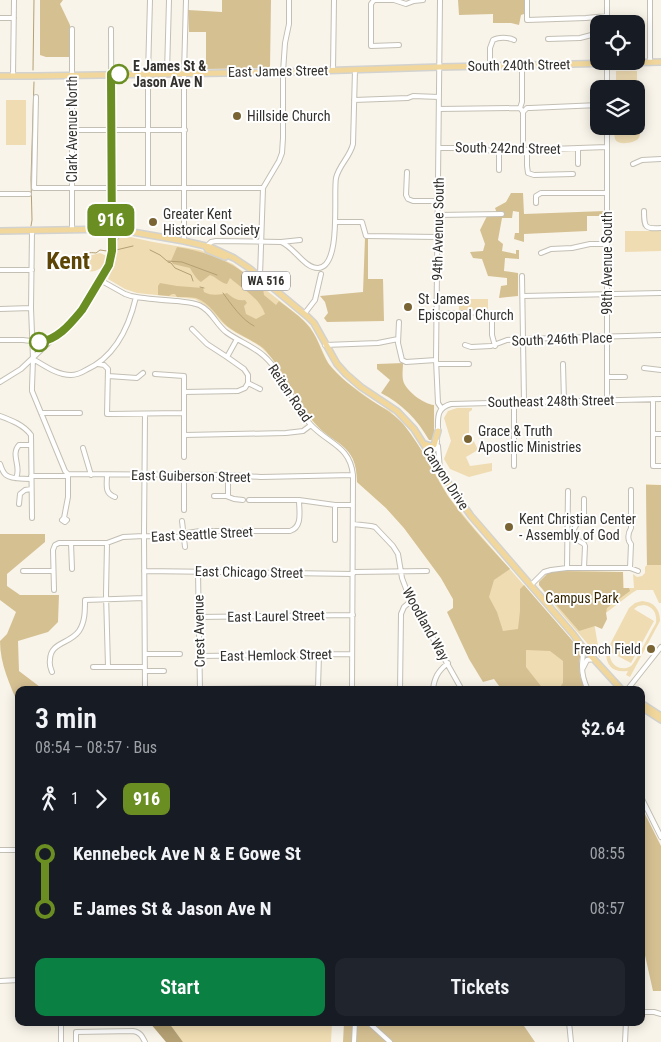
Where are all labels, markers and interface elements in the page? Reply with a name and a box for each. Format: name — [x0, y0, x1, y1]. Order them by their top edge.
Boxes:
map controls — [590, 15, 645, 135]
button: locate — [590, 15, 645, 70]
street label: South 240th Street — [467, 56, 571, 74]
place label: E James St & Jason Ave N — [133, 58, 206, 90]
street label: East James Street — [228, 62, 328, 80]
marker: E James St & Jason Ave N — [109, 64, 129, 84]
street label: Clark Avenue North — [64, 76, 80, 182]
button: layers — [590, 80, 645, 135]
place label: Hillside Church — [247, 108, 330, 124]
marker: Hillside Church — [231, 110, 243, 122]
street label: South 242nd Street — [455, 139, 561, 157]
street label: 94th Avenue South — [429, 177, 447, 281]
line badge: 916 — [82, 204, 140, 236]
place label: Greater Kent Historical Society — [163, 206, 260, 238]
text: 916 — [97, 209, 125, 230]
street label: 98th Avenue South — [599, 211, 615, 315]
marker: Greater Kent Historical Society — [147, 216, 159, 228]
district label: Kent — [46, 247, 90, 275]
road number: WA 516 — [242, 272, 290, 290]
place label: St James Episcopal Church — [418, 291, 514, 323]
marker: St James Episcopal Church — [402, 301, 414, 313]
street label: South 246th Place — [511, 329, 613, 349]
unlabelled marker — [29, 332, 49, 352]
street label: Reiten Road — [265, 361, 315, 425]
street label: Southeast 248th Street — [488, 392, 614, 410]
place label: Grace & Truth Apostlic Ministries — [478, 423, 581, 455]
marker: Grace & Truth Apostlic Ministries — [462, 433, 474, 445]
street label: Canyon Drive — [420, 443, 473, 513]
street label: East Guiberson Street — [131, 467, 251, 485]
place label: Kent Christian Center - Assembly of God — [519, 511, 636, 543]
marker: Kent Christian Center - Assembly of God — [503, 521, 515, 533]
street label: East Seattle Street — [151, 523, 253, 545]
street label: East Chicago Street — [195, 563, 303, 581]
street label: Woodland Way — [399, 585, 453, 664]
park label: Campus Park — [545, 590, 619, 606]
street label: Crest Avenue — [190, 594, 208, 667]
street label: East Laurel Street — [227, 607, 325, 625]
place label: French Field — [574, 641, 641, 657]
marker: French Field — [645, 643, 657, 655]
street label: East Hemlock Street — [220, 646, 332, 664]
text: 3 min — [35, 702, 97, 735]
text: $2.64 — [581, 717, 625, 740]
text: 08:54 – 08:57 · Bus — [35, 738, 157, 757]
icon: walk — [35, 785, 63, 813]
icon: forward — [87, 785, 115, 813]
text: 916 — [133, 788, 160, 809]
text: 1 — [71, 789, 79, 808]
text: Kennebeck Ave N & E Gowe St — [73, 842, 301, 865]
text: 08:55 — [590, 844, 625, 863]
text: E James St & Jason Ave N — [73, 897, 271, 920]
text: 08:57 — [590, 899, 625, 918]
button: Start — [35, 958, 325, 1016]
button: Tickets — [335, 958, 625, 1016]

